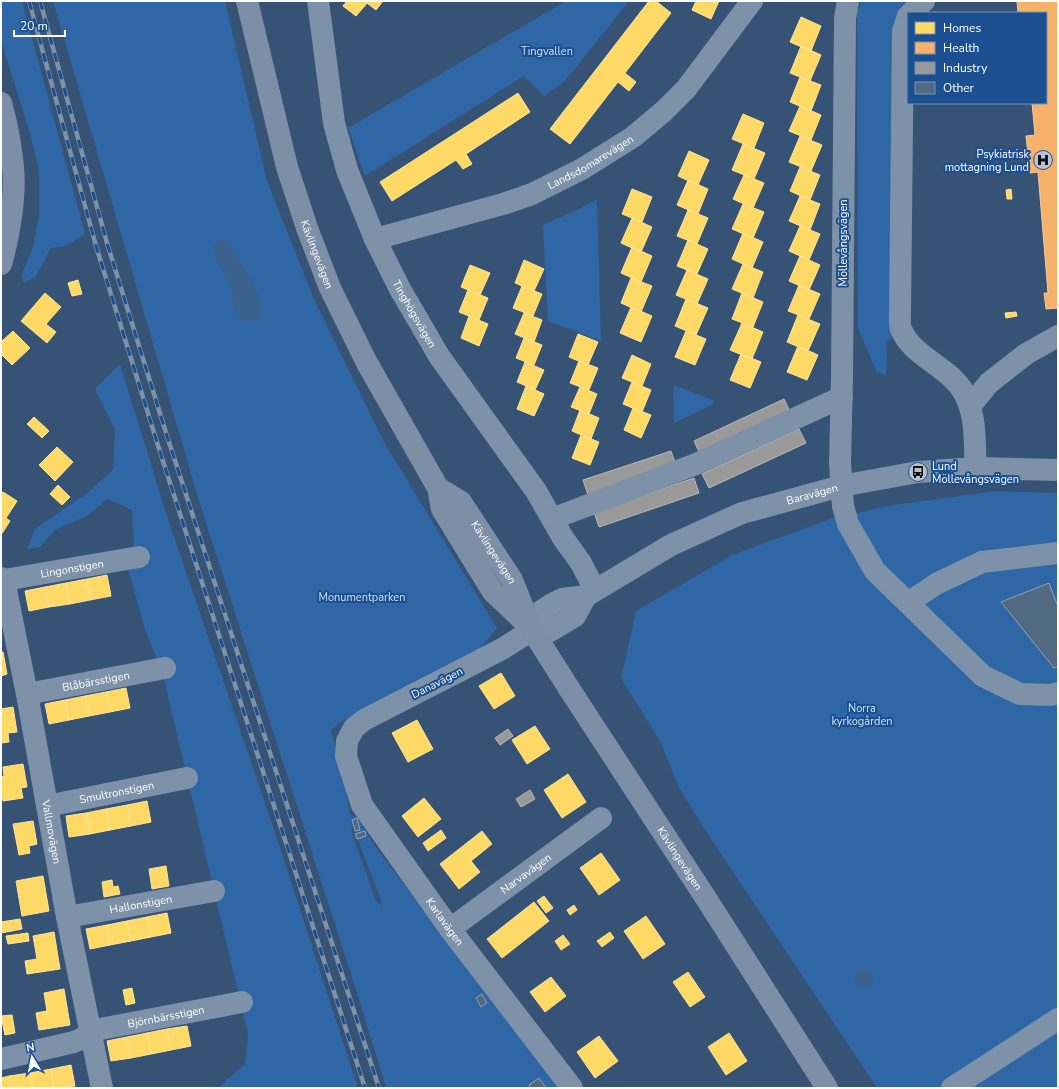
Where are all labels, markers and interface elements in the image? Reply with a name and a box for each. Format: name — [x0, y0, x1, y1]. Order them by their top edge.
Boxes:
scale bar — [14, 12, 65, 38]
legend — [907, 12, 1047, 104]
text: 20 m — [20, 18, 48, 34]
text: Homes — [943, 20, 981, 36]
text: Health — [943, 40, 979, 56]
park label: Tingvallen — [521, 44, 573, 59]
text: Industry — [943, 60, 988, 76]
text: Other — [943, 80, 975, 96]
street label: Landsdomarevägen — [545, 131, 636, 193]
place label: Psykiatrisk mottagning Lund — [945, 147, 1029, 175]
hospital icon: Psykiatrisk mottagning Lund — [1032, 149, 1054, 171]
street label: Möllevångsvägen — [836, 200, 851, 286]
street label: Kävlingevägen — [297, 218, 337, 291]
street label: Tinghögsvägen — [389, 277, 440, 350]
place label: Lund Möllevångsvägen — [932, 459, 1019, 487]
bus stop icon: Lund Möllevångsvägen — [907, 461, 929, 483]
street label: Baravägen — [784, 480, 839, 508]
street label: Kävlingevägen — [468, 518, 520, 586]
street label: Lingonstigen — [39, 556, 105, 581]
park label: Monumentparken — [319, 590, 405, 605]
street label: Danavägen — [409, 664, 465, 702]
street label: Blåbärsstigen — [61, 667, 131, 695]
park label: Norra kyrkogården — [831, 701, 893, 729]
street label: Smultronstigen — [78, 777, 155, 807]
street label: Vallmovägen — [38, 798, 65, 865]
street label: Kävlingevägen — [654, 824, 706, 893]
street label: Narvavägen — [497, 850, 554, 897]
street label: Hallonstigen — [108, 891, 173, 917]
street label: Karlavägen — [423, 895, 467, 949]
street label: Björnbärsstigen — [126, 1002, 206, 1031]
north arrow — [12, 1037, 52, 1077]
text: N — [25, 1040, 36, 1056]

